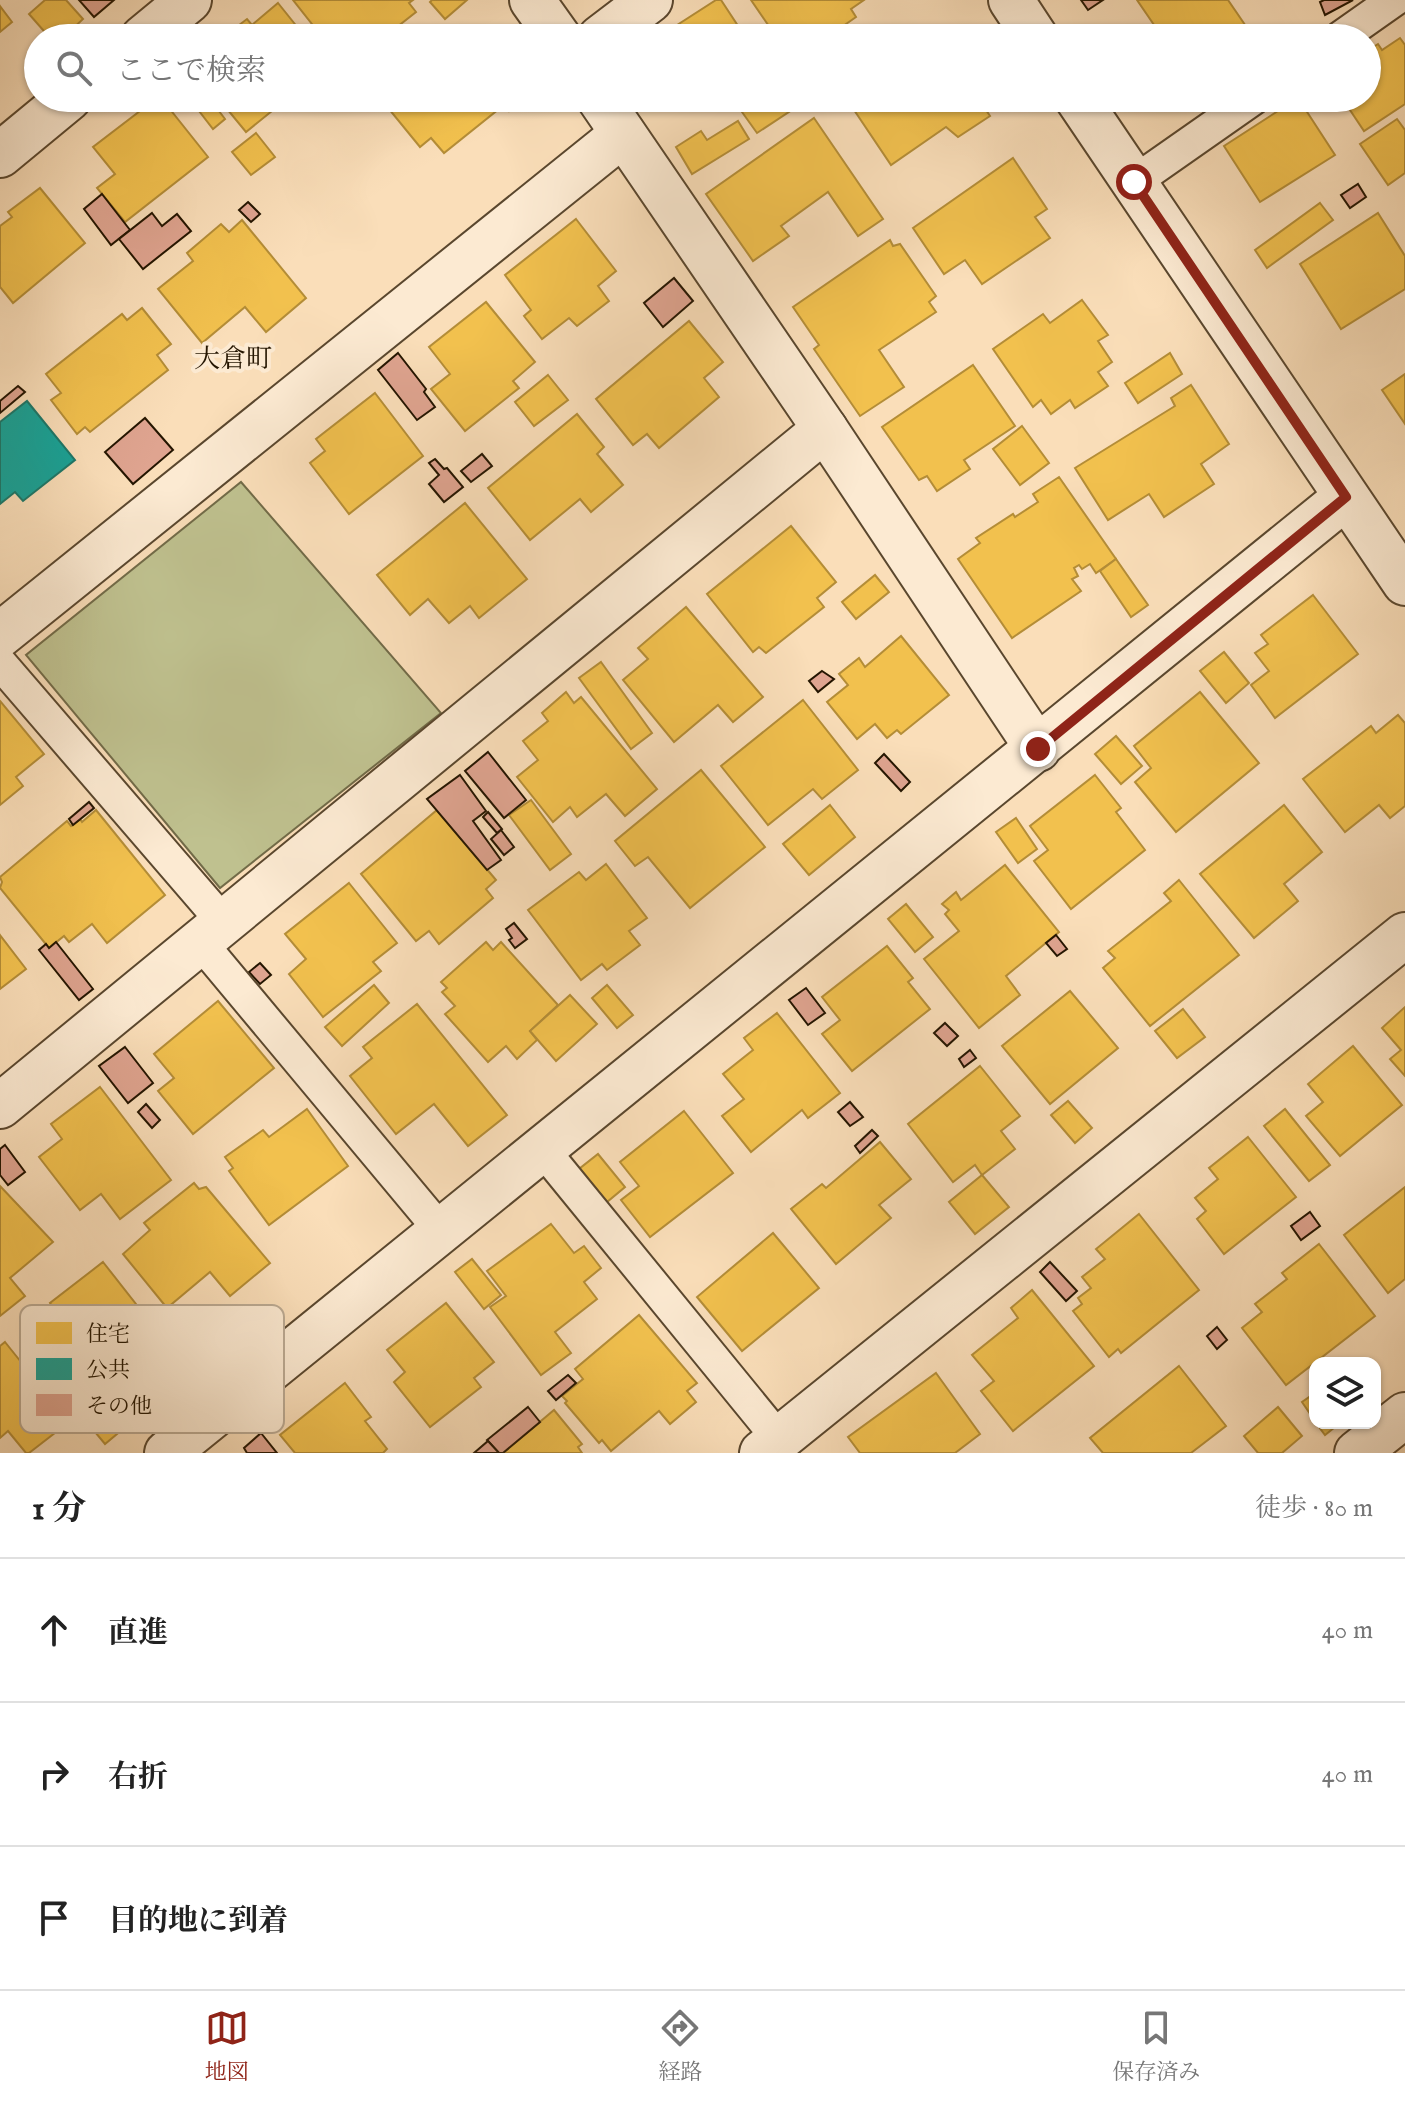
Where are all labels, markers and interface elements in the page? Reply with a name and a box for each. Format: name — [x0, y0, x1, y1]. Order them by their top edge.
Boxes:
search box — [24, 24, 1381, 112]
icon: search — [52, 46, 96, 90]
text: ここで検索 — [116, 53, 266, 91]
route start — [1116, 164, 1152, 200]
district label: 大倉町 — [194, 343, 272, 376]
route end — [1020, 731, 1056, 767]
legend — [20, 1305, 284, 1433]
text: 住宅 — [86, 1321, 130, 1349]
text: 公共 — [86, 1357, 130, 1385]
map controls — [1309, 1357, 1381, 1429]
button: layers — [1309, 1357, 1381, 1429]
text: その他 — [86, 1393, 152, 1421]
text: 1 分 — [32, 1488, 86, 1531]
text: 徒歩 · 80 m — [1255, 1492, 1373, 1525]
icon: ahead — [32, 1608, 76, 1652]
text: 40 m — [1322, 1614, 1373, 1647]
text: 直進 — [108, 1615, 168, 1653]
icon: right — [32, 1752, 76, 1796]
text: 40 m — [1322, 1758, 1373, 1791]
text: 右折 — [108, 1759, 168, 1797]
icon: arrive — [32, 1896, 76, 1940]
text: 目的地に到着 — [108, 1903, 288, 1941]
tab: 地図 — [205, 2006, 249, 2087]
tab: 経路 — [658, 2006, 702, 2087]
tab: 保存済み — [1112, 2006, 1200, 2087]

